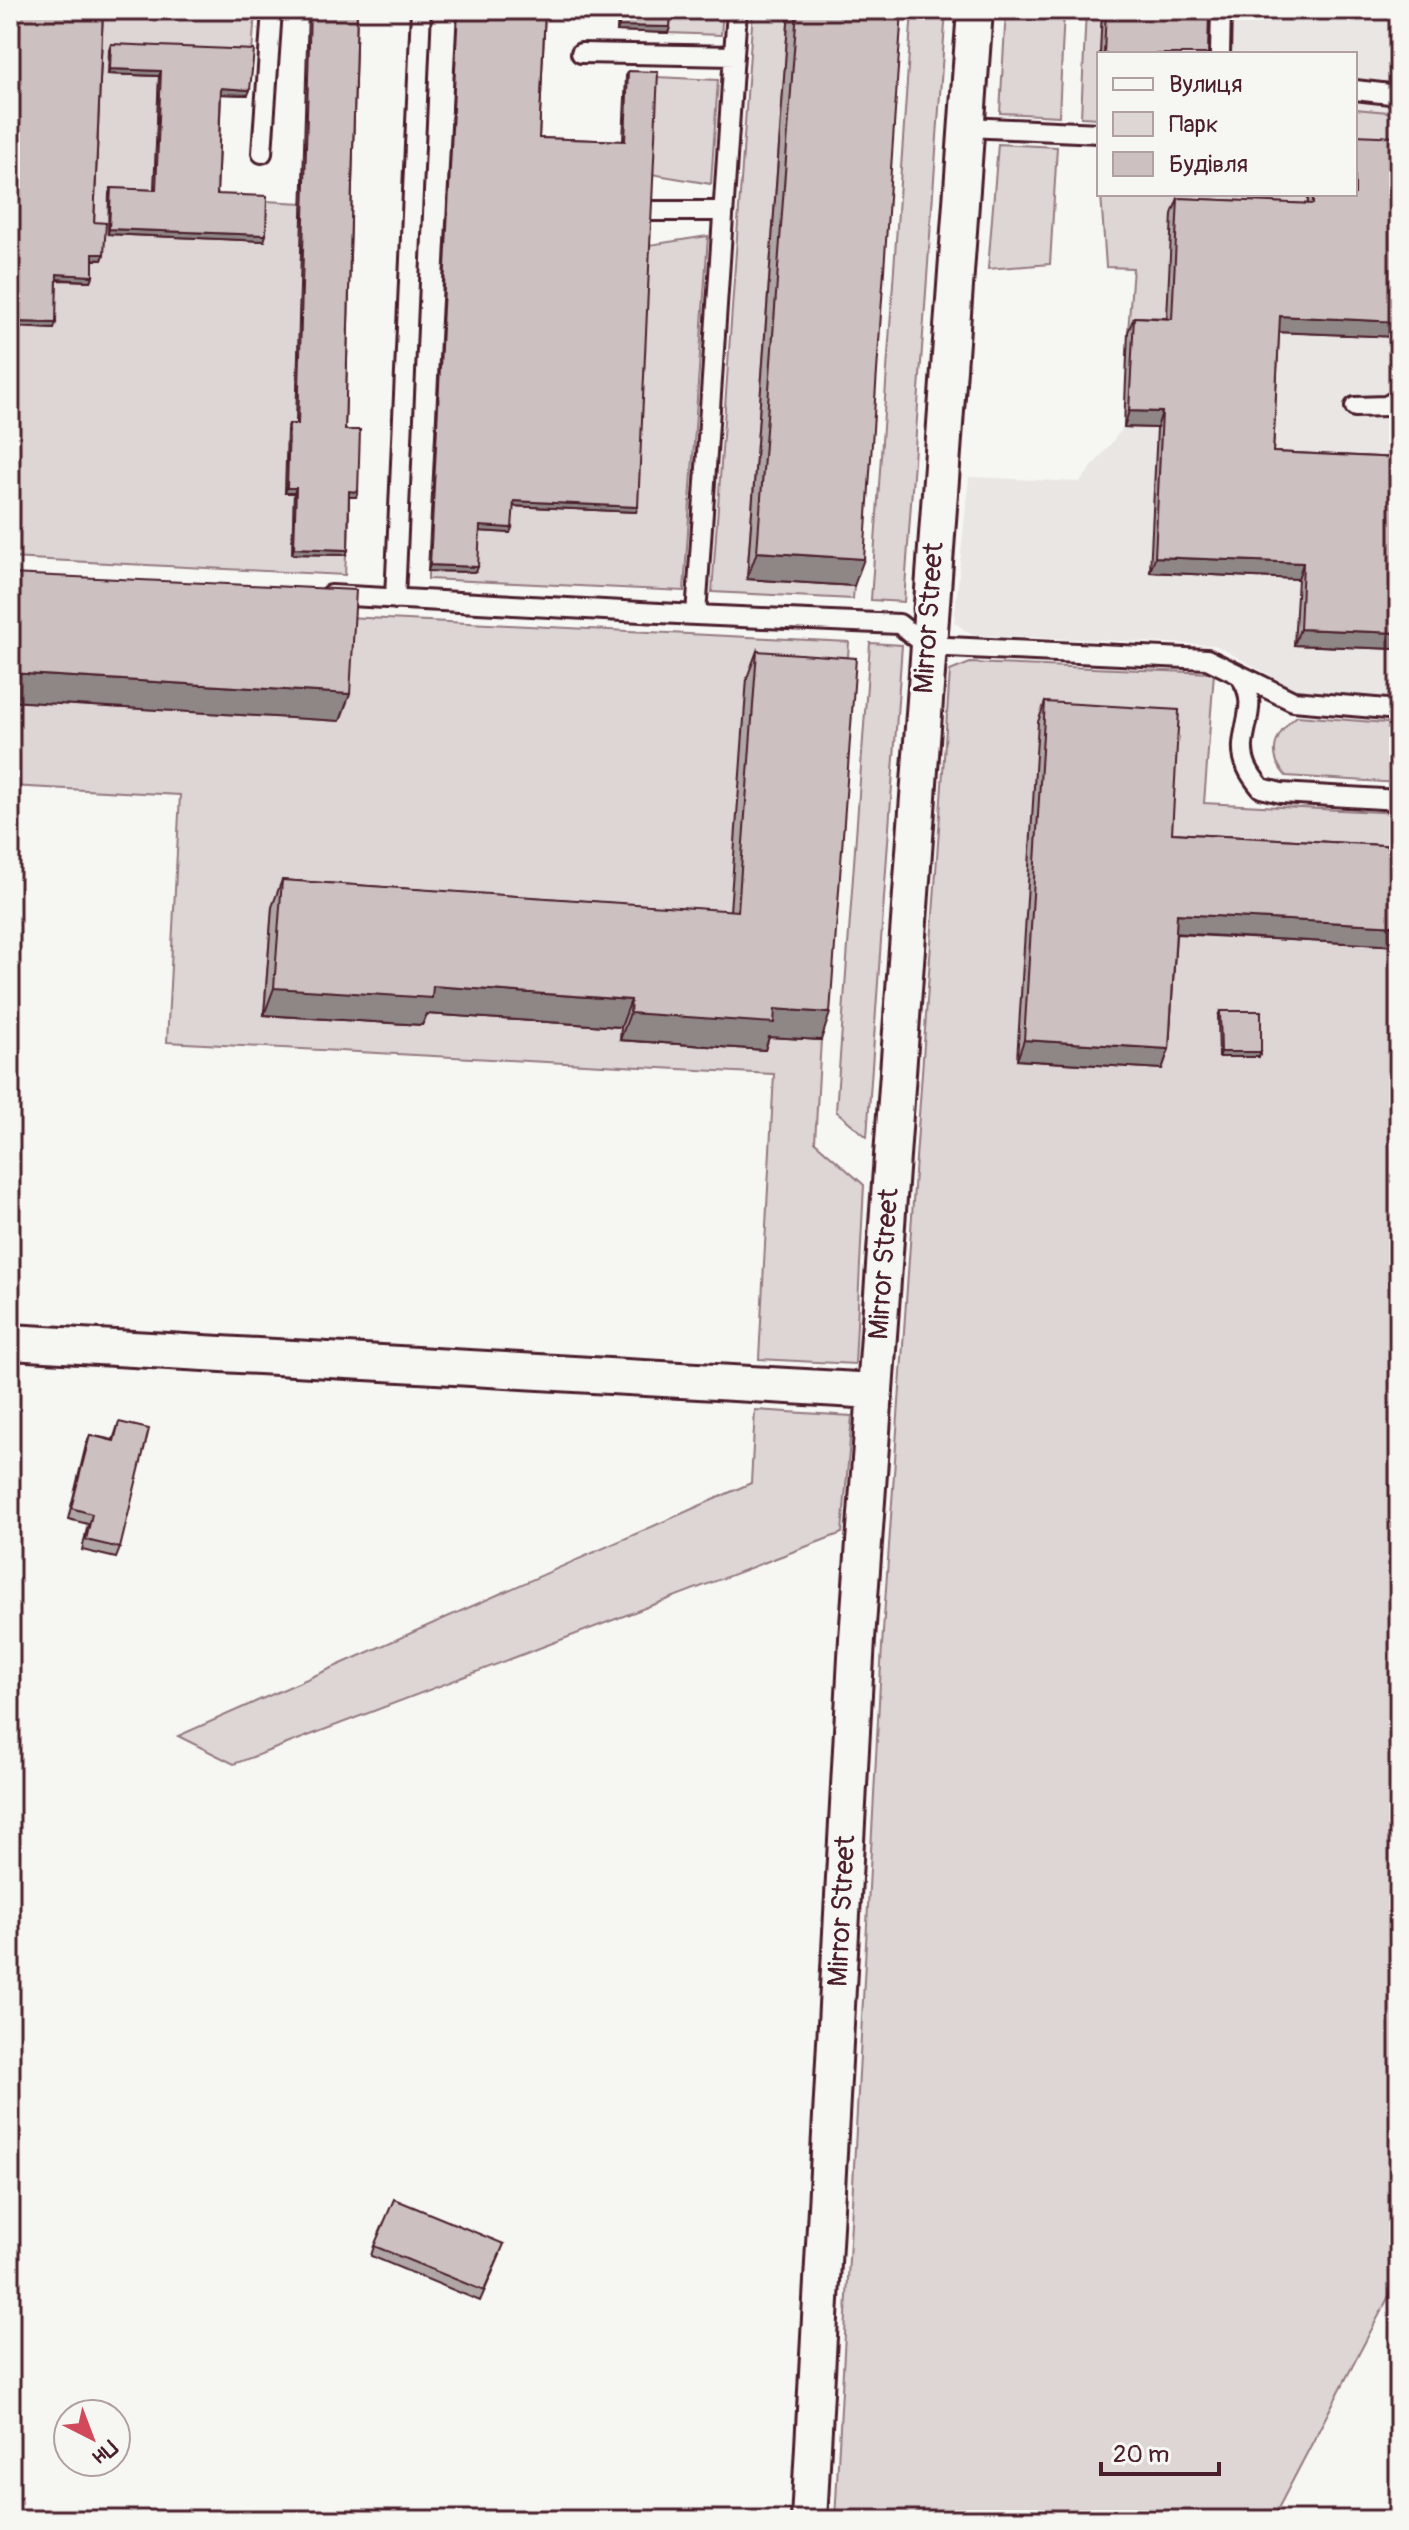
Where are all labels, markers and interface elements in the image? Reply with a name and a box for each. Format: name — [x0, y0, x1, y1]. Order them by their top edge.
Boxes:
legend — [1097, 52, 1357, 196]
text: Вулиця — [1169, 70, 1242, 99]
text: Парк — [1169, 110, 1218, 139]
text: Будівля — [1169, 150, 1248, 179]
street label: Mirror Street — [906, 540, 952, 695]
street label: Mirror Street — [861, 1186, 907, 1341]
street label: Mirror Street — [821, 1834, 863, 1988]
north arrow — [52, 2398, 132, 2478]
scale bar — [1101, 2426, 1219, 2476]
text: Пн — [86, 2434, 123, 2471]
text: 20 m — [1113, 2440, 1169, 2469]

